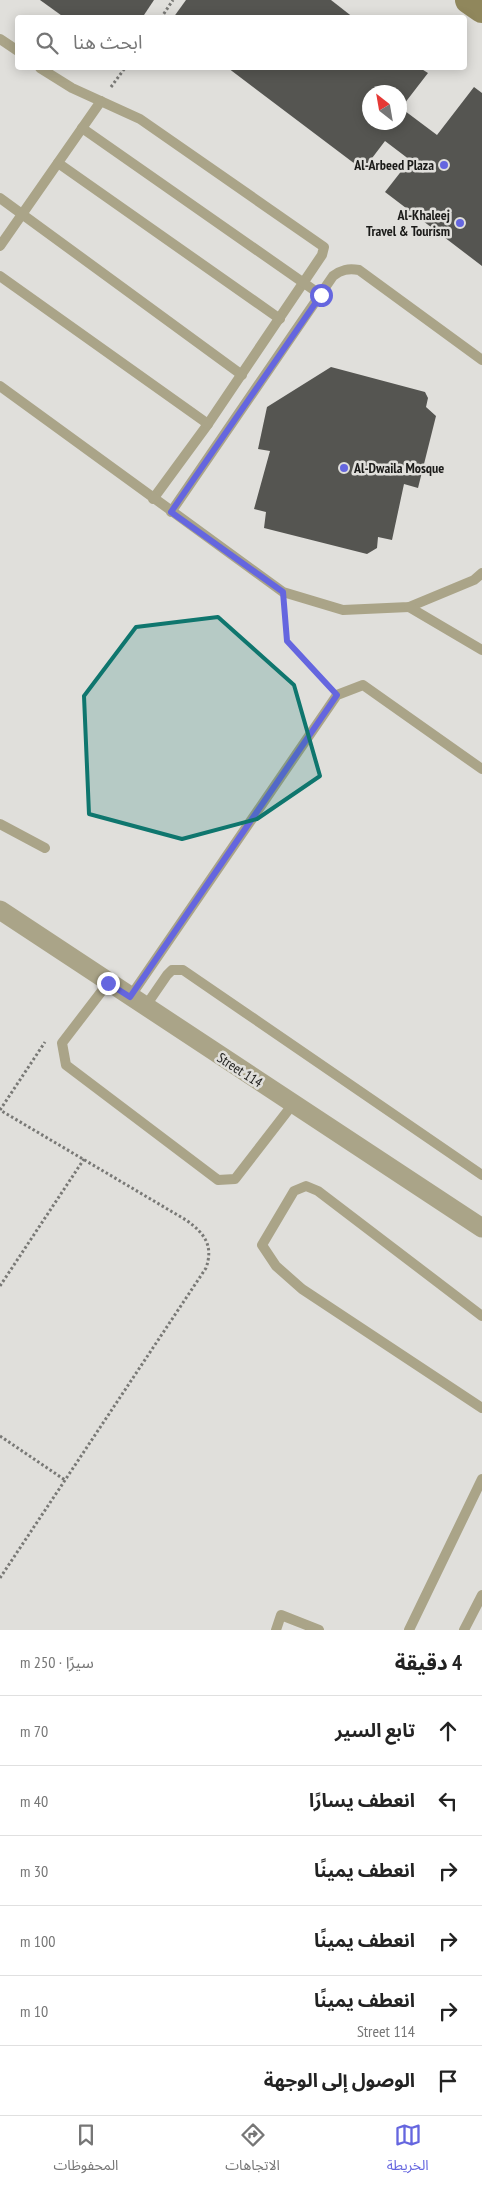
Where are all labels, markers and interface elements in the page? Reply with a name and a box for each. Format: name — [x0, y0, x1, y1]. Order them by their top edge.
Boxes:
search box — [15, 15, 467, 70]
icon: search — [33, 29, 61, 57]
text: ابحث هنا — [73, 30, 142, 54]
north arrow — [362, 85, 407, 130]
place label: Al-Arbeed Plaza — [353, 156, 434, 174]
marker: Al-Arbeed Plaza — [438, 159, 450, 171]
place label: Al-Khaleej Travel & Tourism — [366, 206, 450, 240]
marker: Al-Khaleej Travel & Tourism — [454, 217, 466, 229]
route start — [310, 284, 333, 307]
place label: Al-Dwaila Mosque — [353, 459, 444, 477]
marker: Al-Dwaila Mosque — [338, 462, 350, 474]
route end — [97, 972, 120, 995]
street label: Street 114 — [214, 1049, 267, 1092]
text: 4 دقيقة — [395, 1649, 462, 1676]
text: سيرًا · 250 m — [20, 1652, 94, 1672]
icon: ahead — [434, 1717, 462, 1745]
text: تابع السير — [335, 1718, 415, 1742]
text: 70 m — [20, 1721, 48, 1741]
icon: left — [434, 1787, 462, 1815]
text: انعطف يسارًا — [309, 1788, 415, 1812]
text: 40 m — [20, 1791, 48, 1811]
icon: right — [434, 1857, 462, 1885]
text: انعطف يمينًا — [314, 1858, 415, 1882]
text: 30 m — [20, 1861, 48, 1881]
icon: right — [434, 1927, 462, 1955]
text: انعطف يمينًا — [314, 1928, 415, 1952]
text: 100 m — [20, 1931, 55, 1951]
text: انعطف يمينًا — [314, 1988, 415, 2012]
icon: right — [434, 1997, 462, 2025]
text: 10 m — [20, 2001, 48, 2021]
text: Street 114 — [357, 2021, 415, 2041]
icon: arrive — [434, 2067, 462, 2095]
text: الوصول إلى الوجهة — [264, 2068, 415, 2092]
tab: المحفوظات — [53, 2121, 118, 2180]
tab: الاتجاهات — [225, 2121, 280, 2180]
tab: الخريطة — [387, 2121, 429, 2180]

